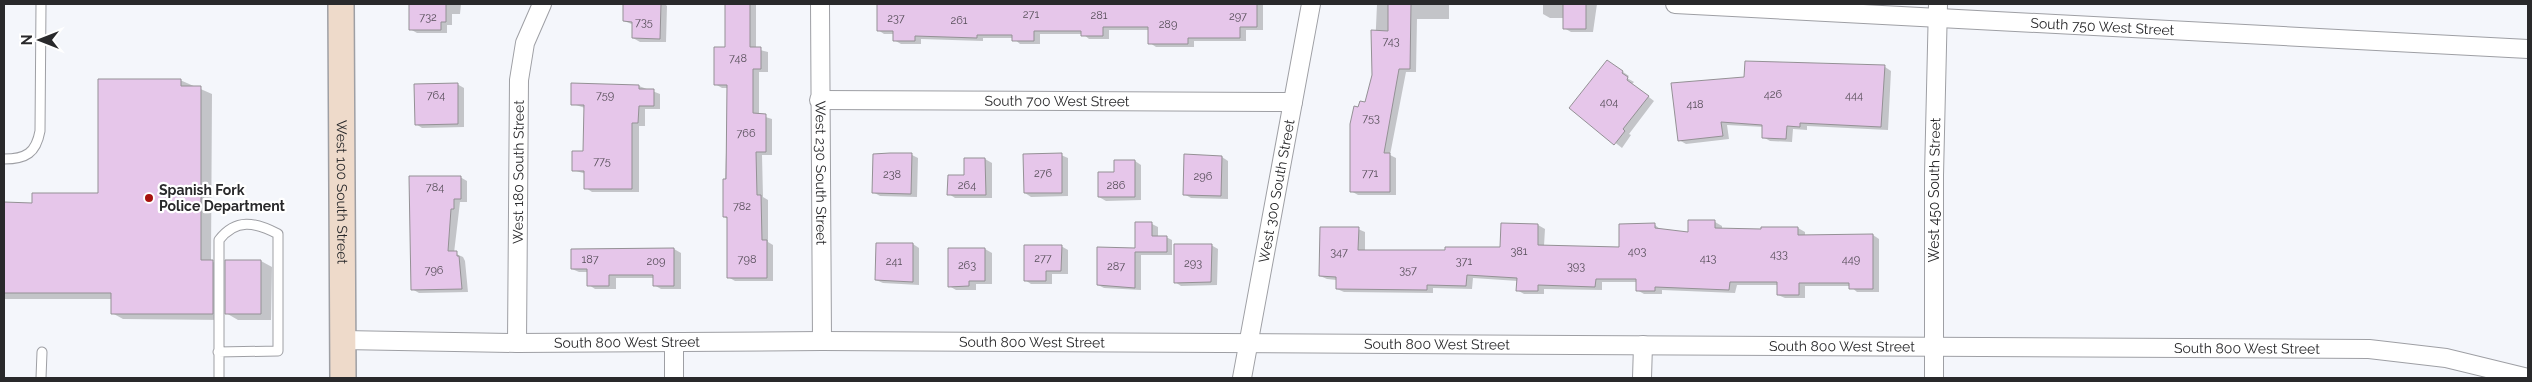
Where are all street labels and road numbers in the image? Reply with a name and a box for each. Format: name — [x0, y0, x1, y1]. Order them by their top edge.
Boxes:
street label: South 750 West Street — [2030, 15, 2175, 38]
street label: South 700 West Street — [984, 93, 1130, 109]
street label: West 180 South Street — [510, 100, 527, 244]
street label: West 230 South Street — [813, 101, 829, 246]
street label: West 450 South Street — [1926, 117, 1943, 262]
street label: West 300 South Street — [1255, 118, 1298, 264]
street label: West 100 South Street — [334, 120, 350, 264]
street label: South 800 West Street — [554, 334, 700, 351]
street label: South 800 West Street — [959, 334, 1105, 350]
street label: South 800 West Street — [1364, 336, 1510, 353]
street label: South 800 West Street — [1769, 338, 1915, 355]
street label: South 800 West Street — [2174, 340, 2320, 357]

